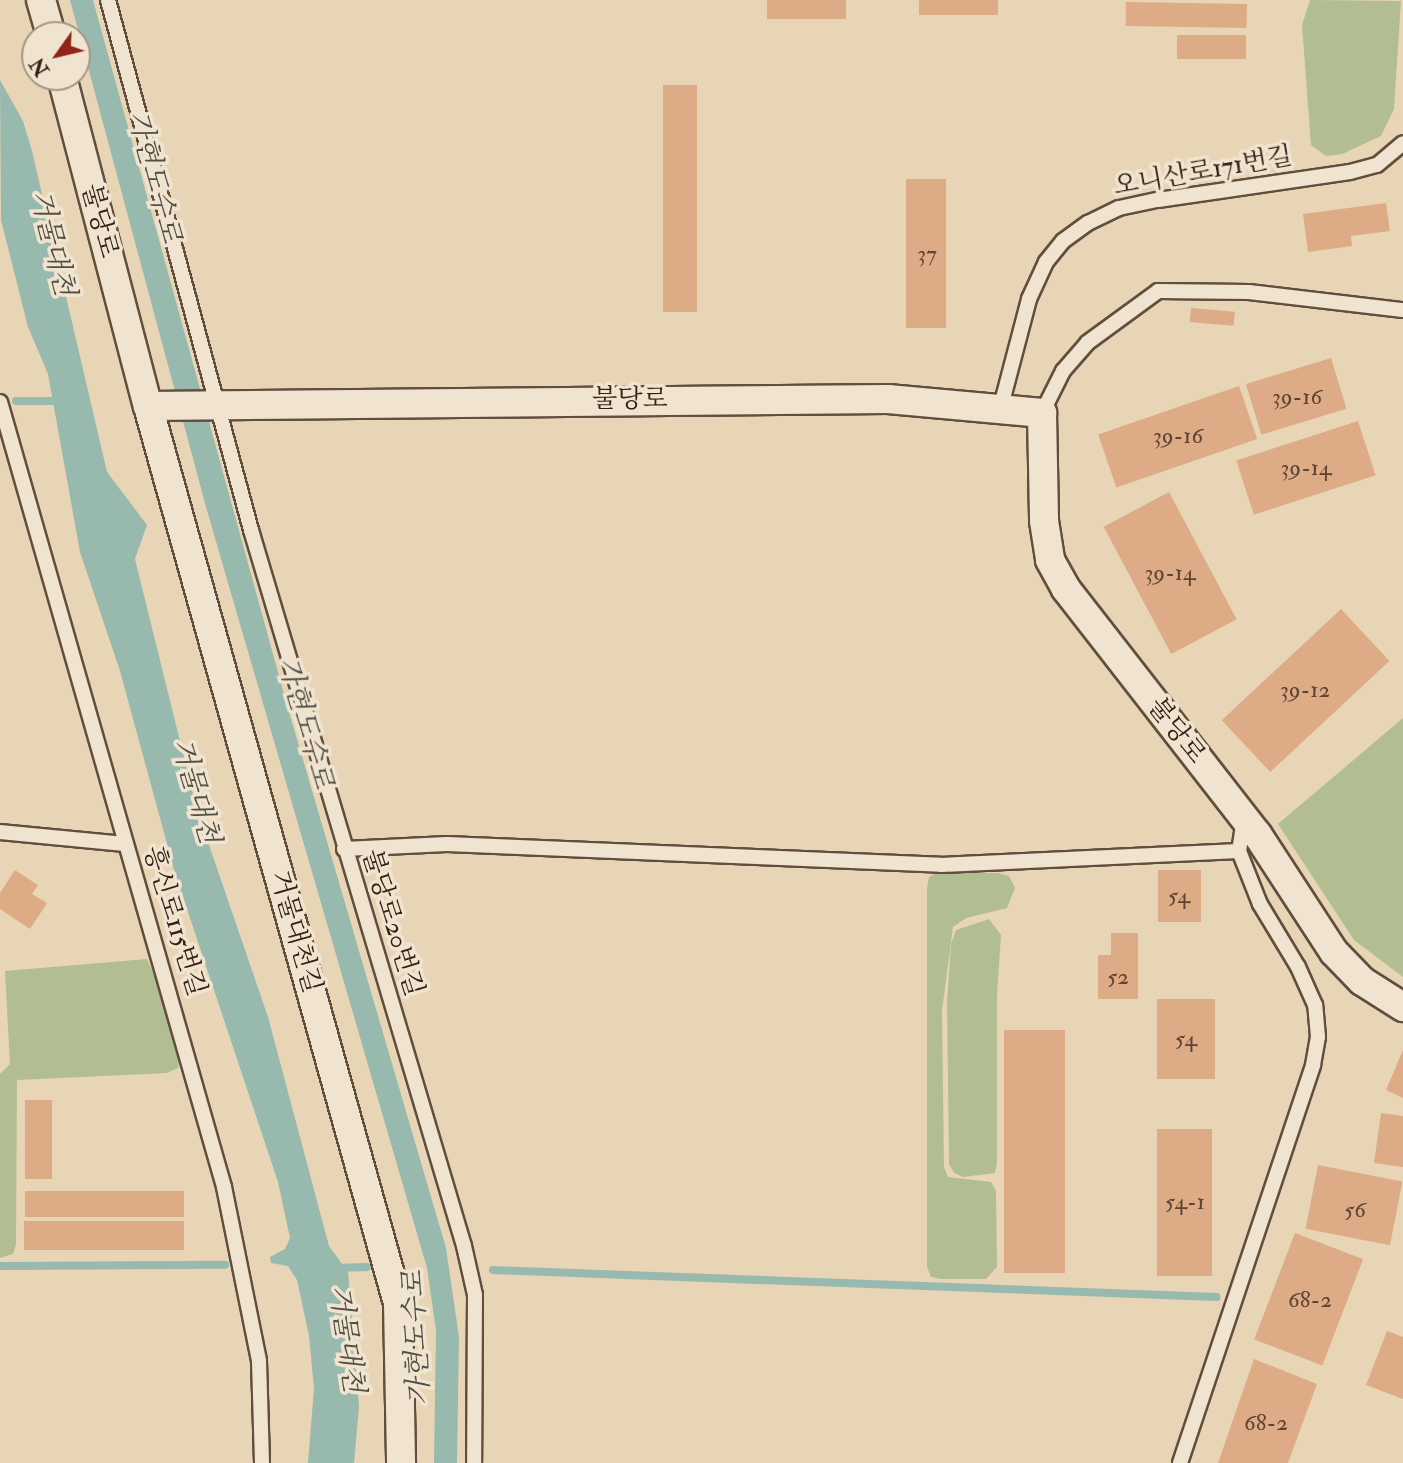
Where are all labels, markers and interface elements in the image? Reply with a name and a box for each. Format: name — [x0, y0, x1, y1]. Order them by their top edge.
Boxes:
north arrow — [21, 21, 91, 91]
text: N — [26, 53, 55, 80]
water label: 가현도수로 — [120, 107, 188, 247]
street label: 오니산로171번길 — [1111, 141, 1295, 203]
street label: 불당로 — [74, 181, 124, 261]
water label: 거물대천 — [23, 186, 81, 300]
house number: 37 — [917, 240, 937, 268]
house number: 39-16 — [1272, 383, 1322, 411]
street label: 불당로 — [592, 384, 668, 416]
house number: 39-16 — [1153, 422, 1203, 450]
house number: 39-14 — [1281, 454, 1331, 482]
house number: 39-14 — [1145, 559, 1195, 587]
water label: 가현도수로 — [270, 653, 340, 793]
house number: 39-12 — [1280, 676, 1330, 704]
street label: 불당로 — [1141, 692, 1211, 770]
water label: 거물대천 — [164, 734, 226, 848]
street label: 흥신로115번길 — [136, 842, 212, 1000]
street label: 불당로20번길 — [355, 846, 429, 1000]
street label: 거물대천길 — [263, 867, 327, 997]
house number: 54 — [1168, 882, 1190, 910]
house number: 52 — [1107, 963, 1129, 991]
house number: 54 — [1175, 1025, 1197, 1053]
house number: 54-1 — [1165, 1188, 1205, 1216]
house number: 56 — [1344, 1196, 1366, 1224]
water label: 가현도수로 — [397, 1270, 437, 1406]
water label: 거물대천 — [322, 1283, 370, 1395]
house number: 68-2 — [1288, 1286, 1332, 1314]
house number: 68-2 — [1244, 1409, 1288, 1437]

